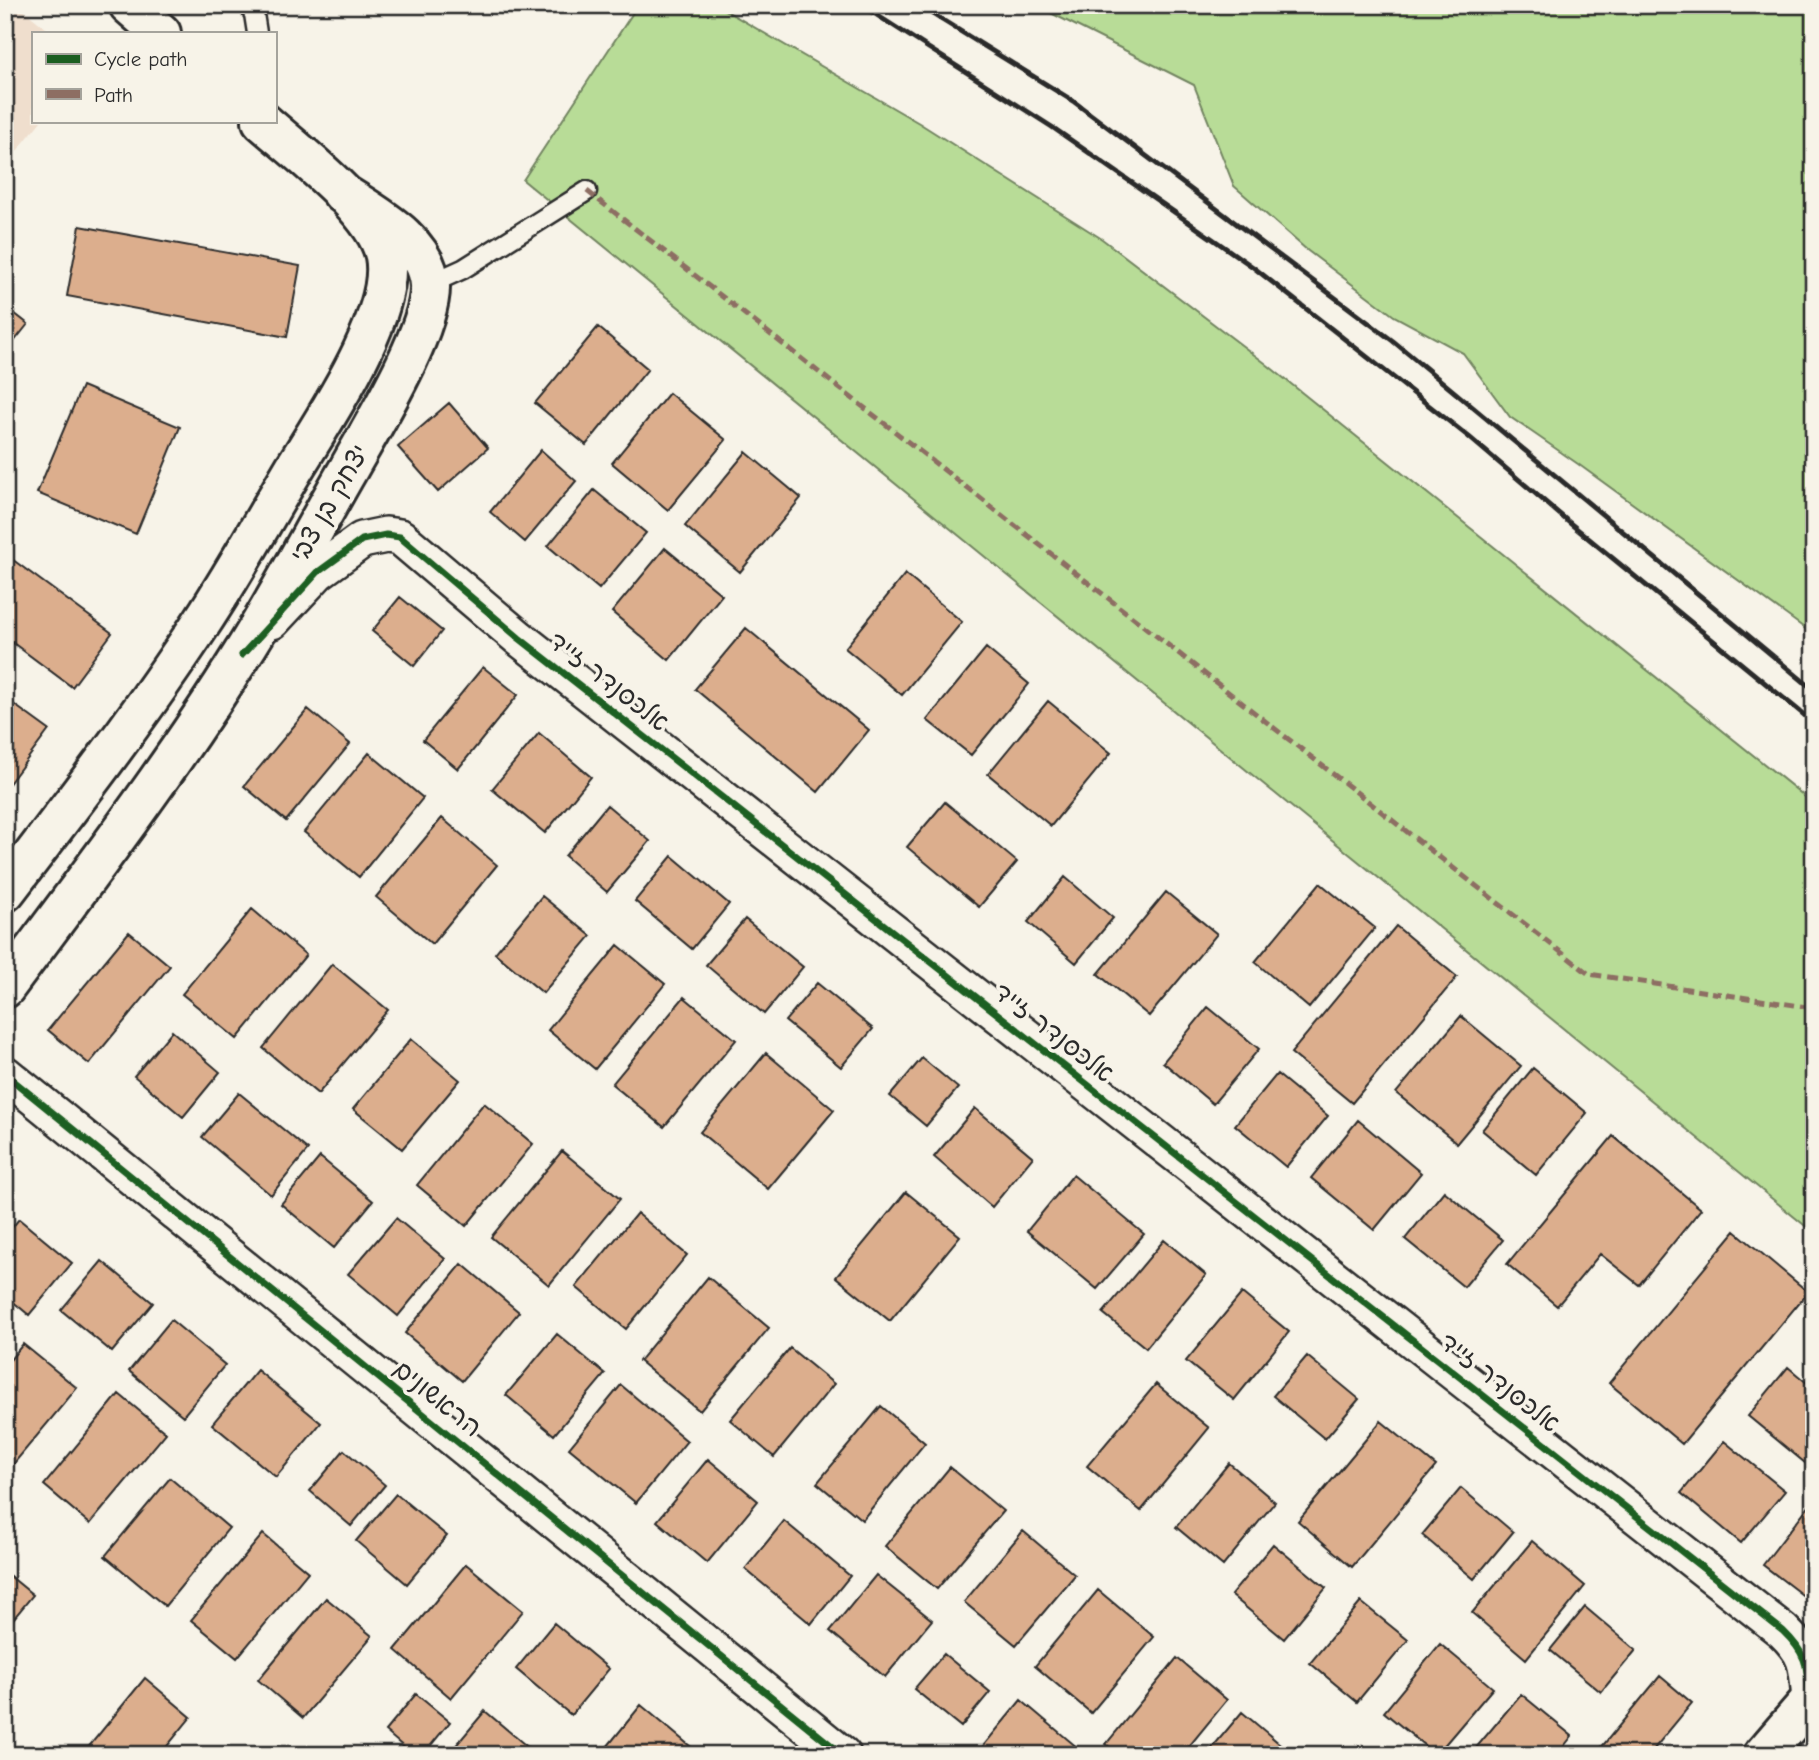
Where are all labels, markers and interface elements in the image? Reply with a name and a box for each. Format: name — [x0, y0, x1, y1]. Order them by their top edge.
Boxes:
legend — [32, 32, 276, 122]
text: Cycle path — [94, 47, 187, 71]
text: Path — [94, 83, 133, 107]
street label: יצחק בן צבי — [284, 440, 375, 567]
street label: אלכסנדר זייד — [543, 626, 674, 738]
street label: אלכסנדר זייד — [988, 977, 1119, 1089]
street label: אלכסנדר זייד — [1434, 1327, 1565, 1439]
street label: הראשונים — [387, 1354, 488, 1443]

